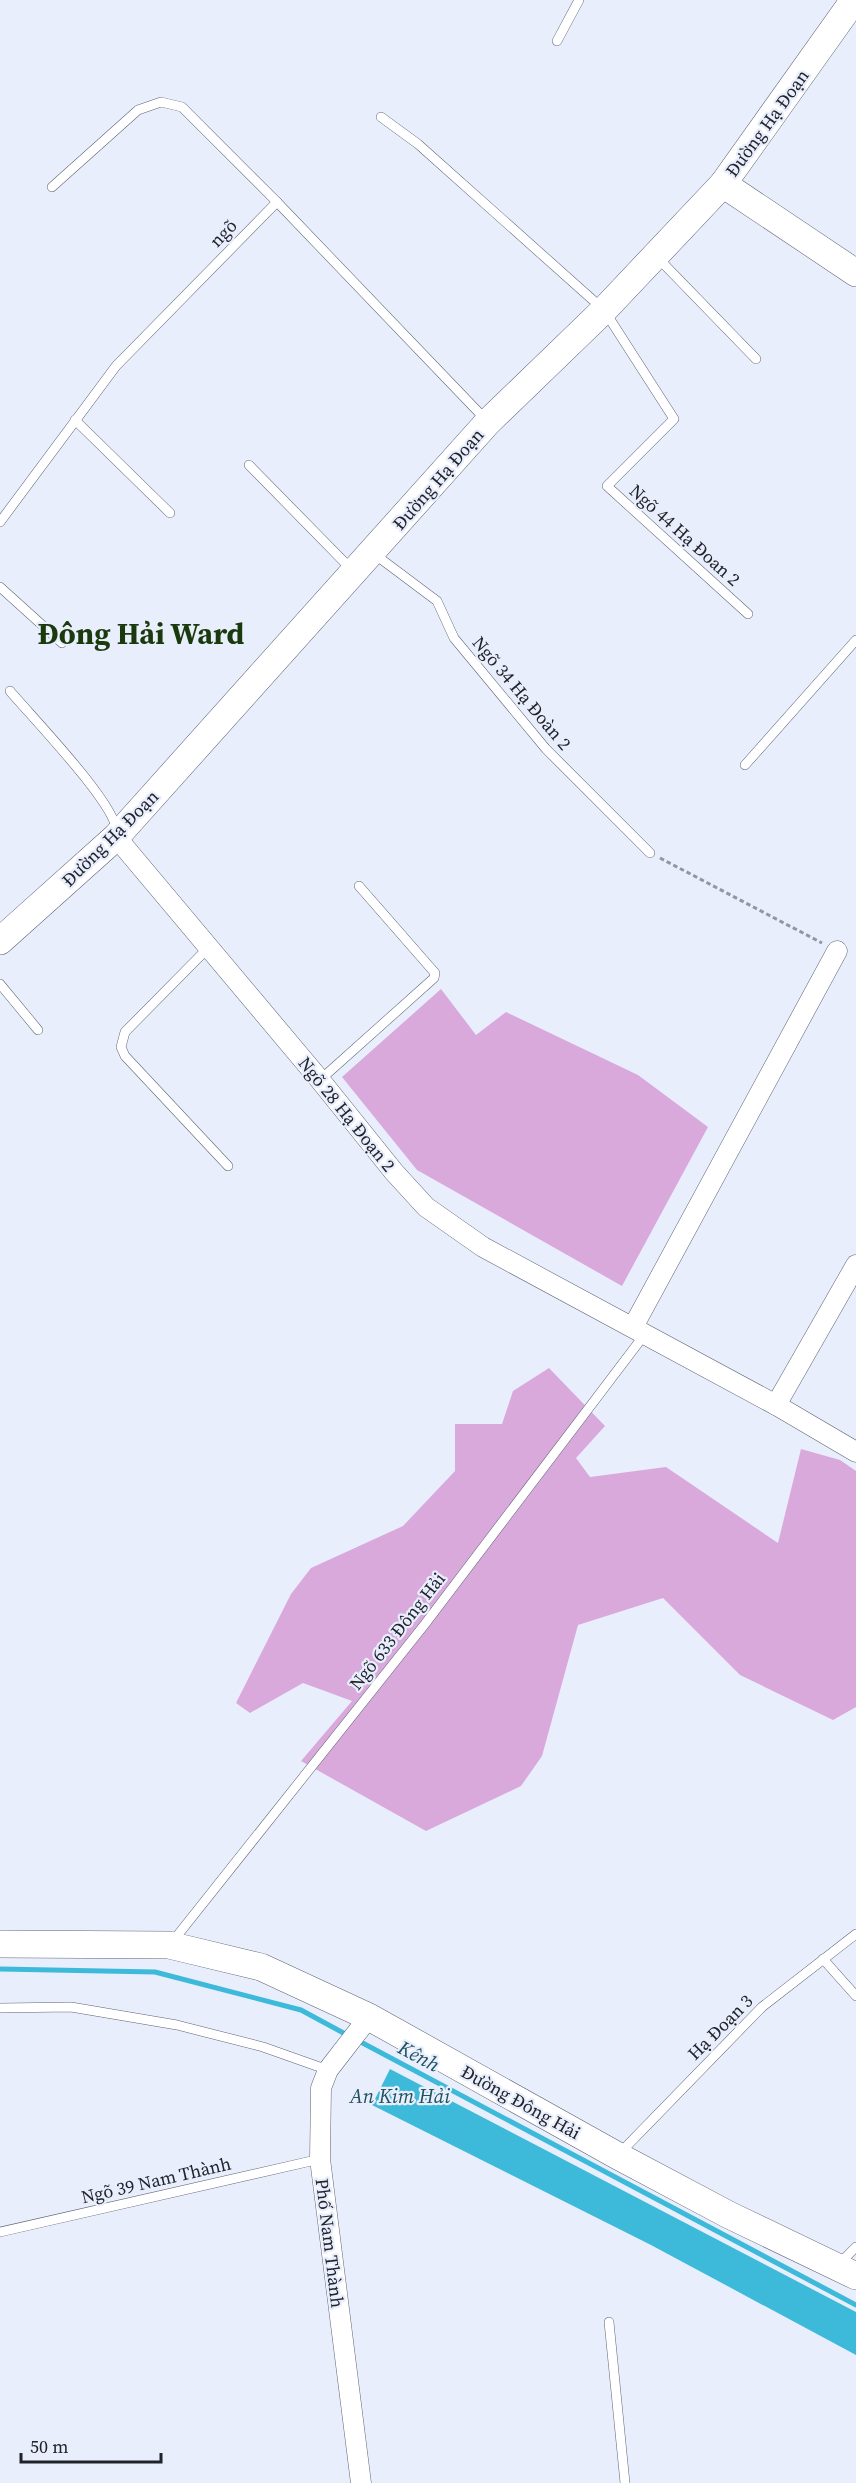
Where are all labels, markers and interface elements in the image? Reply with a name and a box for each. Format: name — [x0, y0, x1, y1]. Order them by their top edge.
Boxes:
street label: Đường Hạ Đoạn — [719, 64, 815, 182]
street label: ngõ — [204, 213, 242, 252]
street label: Đường Hạ Đoạn — [387, 423, 489, 535]
street label: Ngõ 44 Hạ Đoan 2 — [624, 478, 746, 592]
district label: Đông Hải Ward — [38, 613, 245, 654]
street label: Ngõ 34 Hạ Đoàn 2 — [467, 631, 577, 755]
street label: Đường Hạ Đoạn — [56, 784, 164, 892]
street label: Ngõ 28 Hạ Đoạn 2 — [293, 1051, 401, 1177]
street label: Ngõ 633 Đông Hải — [343, 1567, 451, 1695]
street label: Hạ Đoạn 3 — [682, 1989, 758, 2065]
water label: Kênh — [392, 2033, 445, 2079]
street label: Đường Đông Hải — [457, 2059, 585, 2145]
water label: An Kim Hải — [349, 2082, 450, 2110]
street label: Ngõ 39 Nam Thành — [79, 2151, 233, 2209]
street label: Phố Nam Thành — [310, 2177, 350, 2309]
scale bar — [21, 2426, 160, 2464]
text: 50 m — [30, 2434, 68, 2459]

